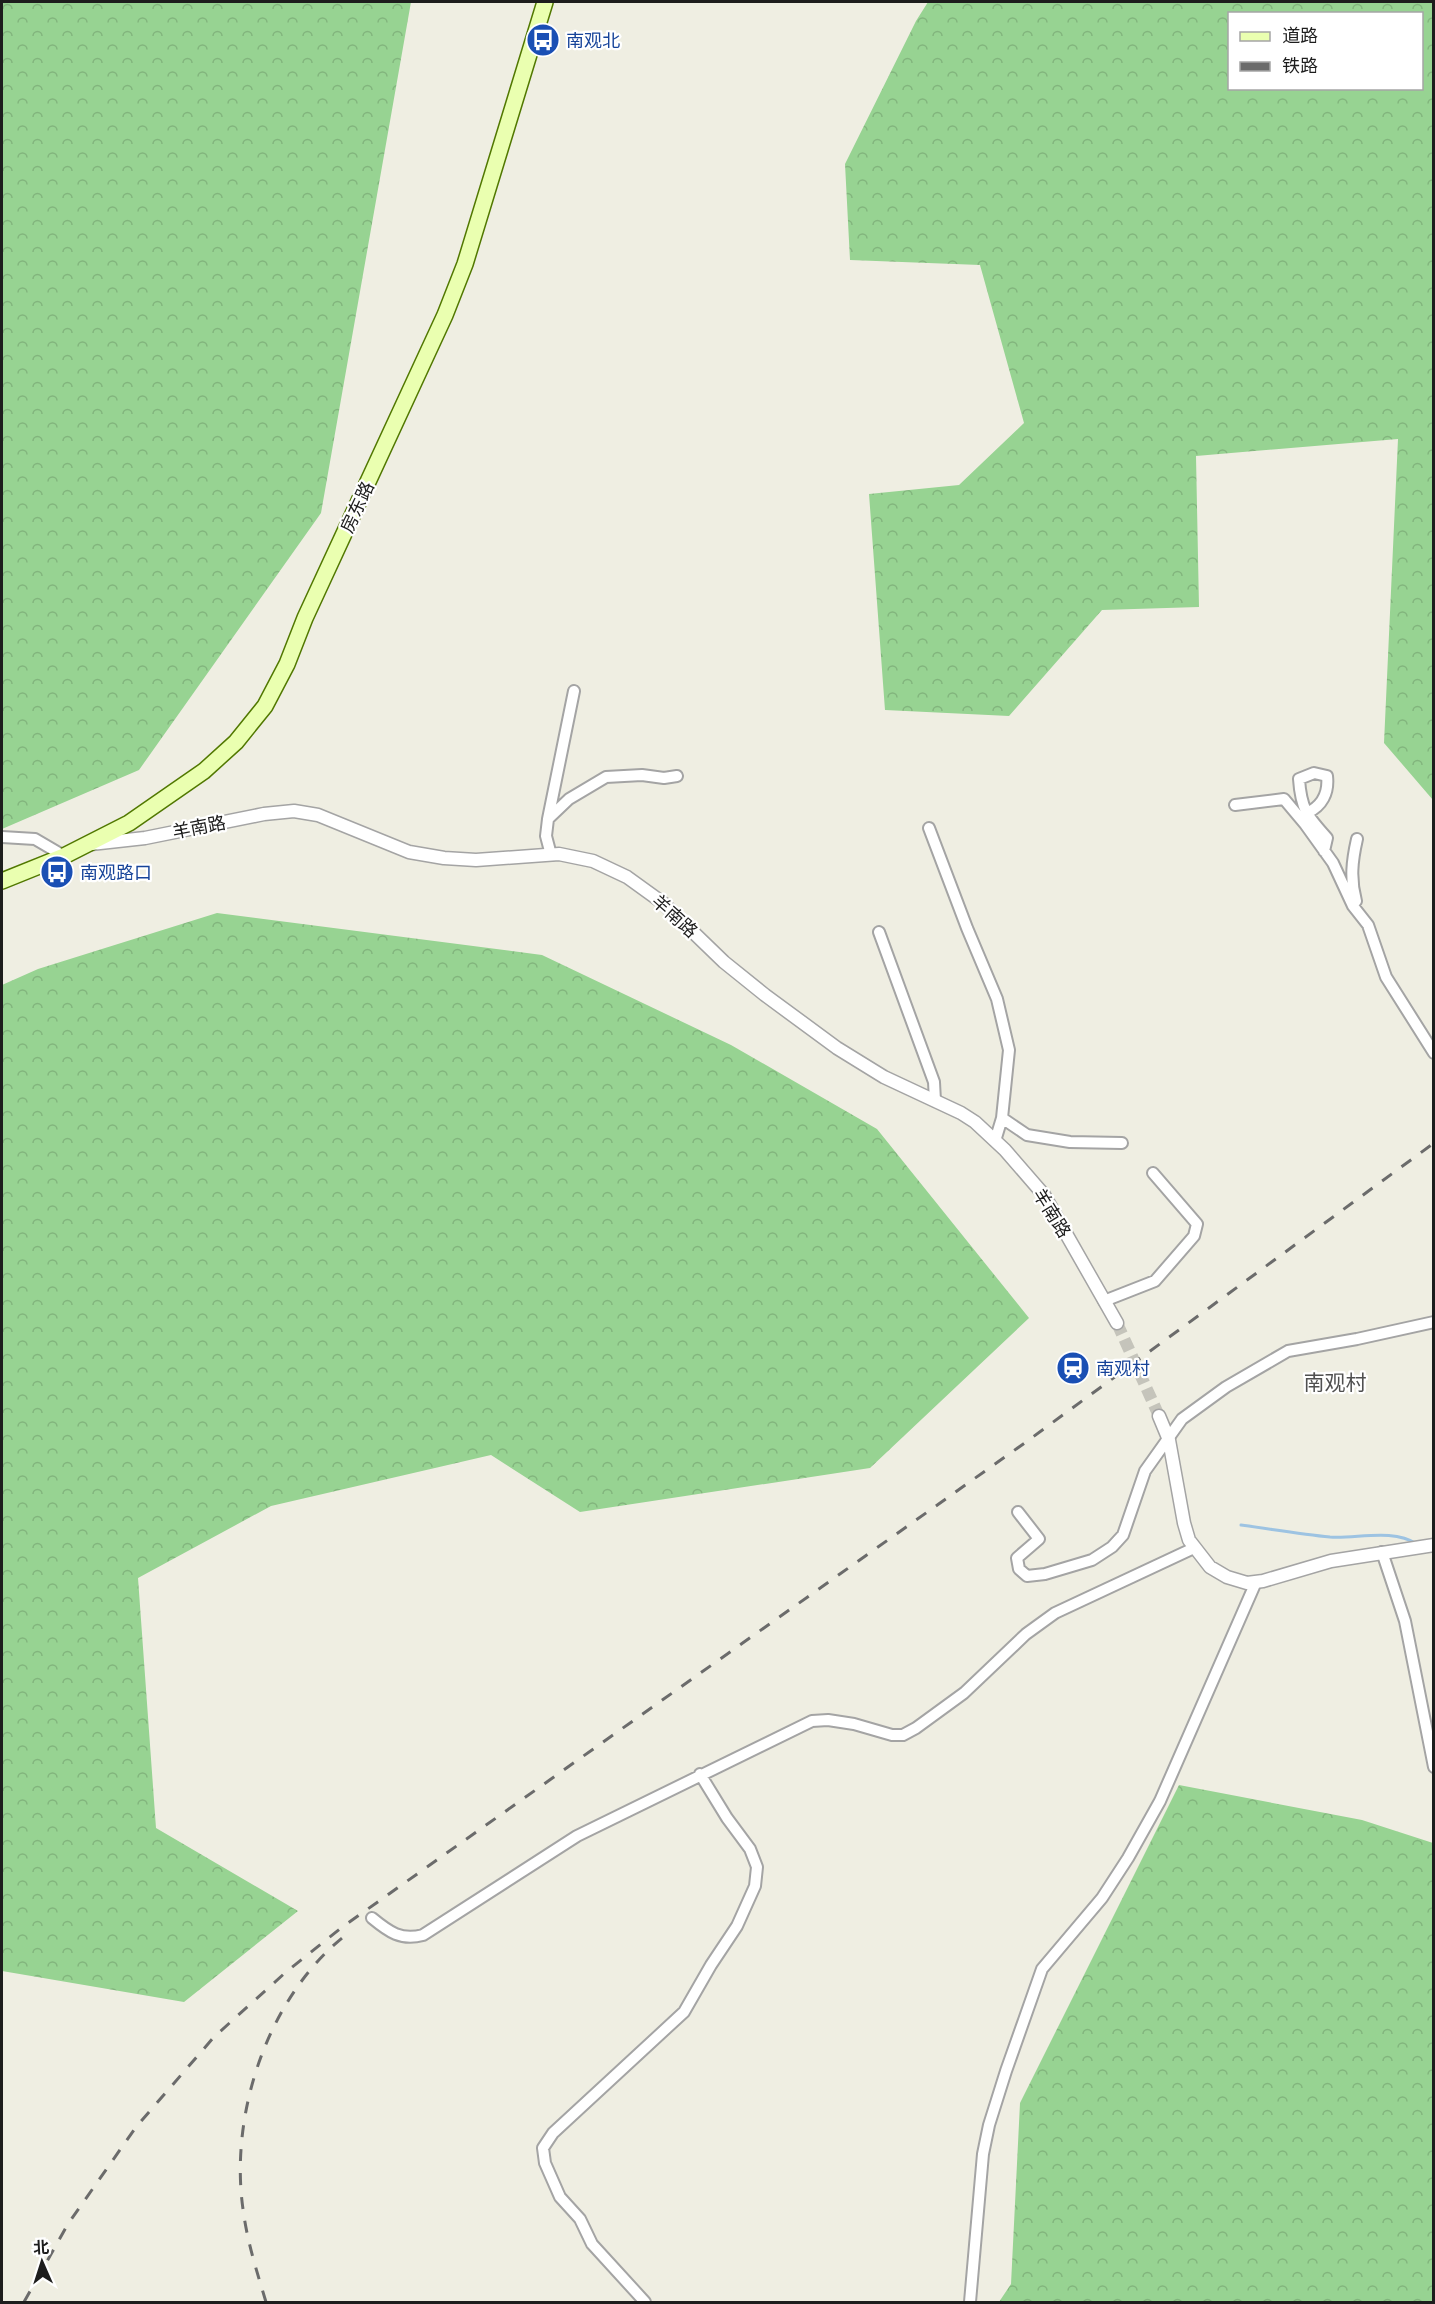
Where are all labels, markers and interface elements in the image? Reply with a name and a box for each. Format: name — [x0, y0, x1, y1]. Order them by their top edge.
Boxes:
legend — [1228, 12, 1423, 90]
bus stop icon: 南观北 — [525, 22, 561, 58]
text: 道路 — [1282, 25, 1318, 46]
place label: 南观北 — [566, 30, 620, 51]
text: 铁路 — [1282, 55, 1318, 76]
street label: 房东路 — [336, 478, 378, 536]
street label: 羊南路 — [170, 812, 228, 842]
bus stop icon: 南观路口 — [39, 854, 75, 890]
place label: 南观路口 — [80, 862, 152, 883]
street label: 羊南路 — [648, 890, 702, 942]
street label: 羊南路 — [1029, 1185, 1075, 1241]
station icon: 南观村 — [1055, 1350, 1091, 1386]
place label: 南观村 — [1096, 1358, 1150, 1379]
district label: 南观村 — [1304, 1371, 1367, 1395]
north arrow — [12, 2232, 72, 2292]
text: 北 — [33, 2238, 50, 2257]

